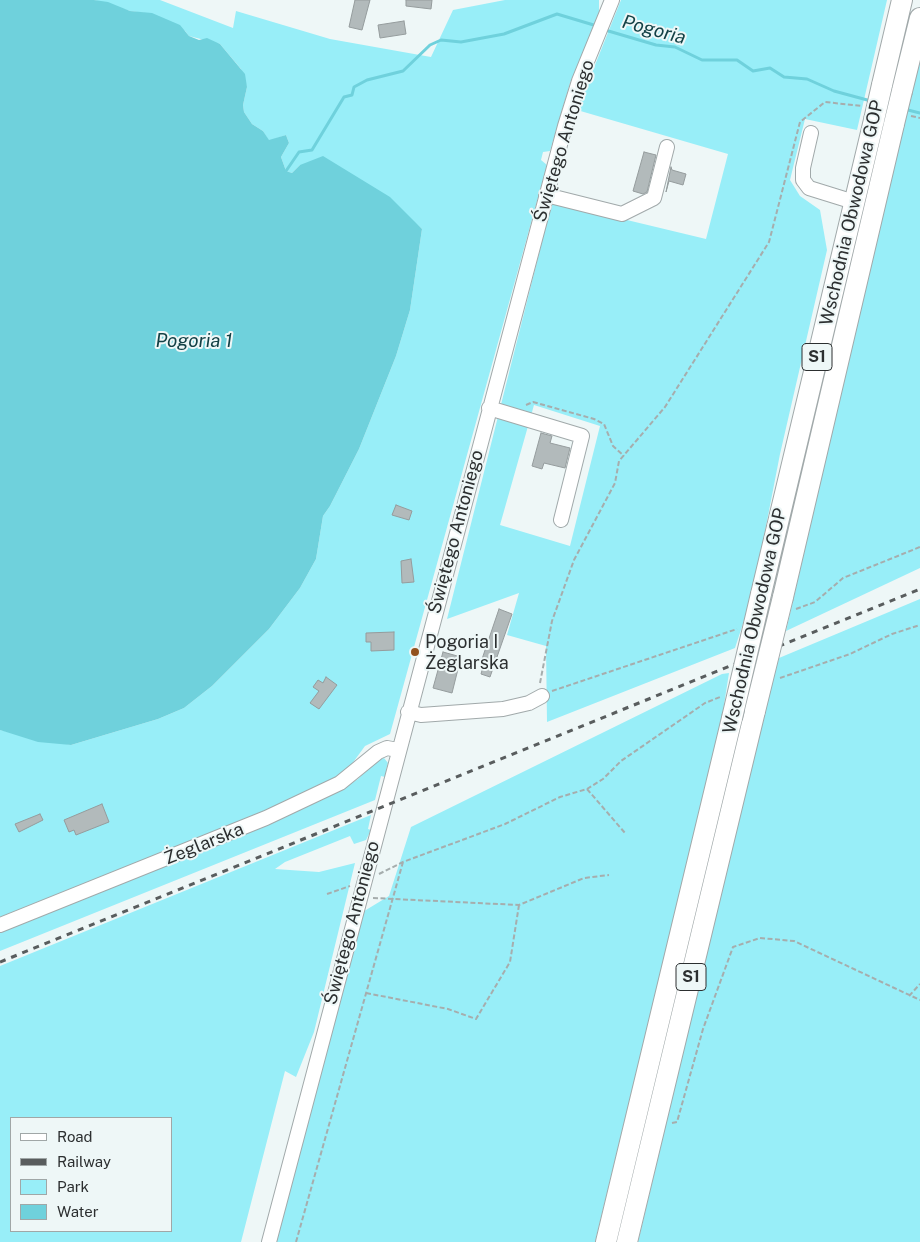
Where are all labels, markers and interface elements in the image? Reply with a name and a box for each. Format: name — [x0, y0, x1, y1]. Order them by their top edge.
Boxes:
water label: Pogoria — [620, 11, 688, 49]
street label: Świętego Antoniego — [529, 57, 599, 225]
street label: Wschodnia Obwodowa GOP — [816, 98, 888, 328]
water label: Pogoria 1 — [155, 330, 233, 352]
road number: S1 — [802, 344, 832, 371]
street label: Świętego Antoniego — [424, 448, 488, 616]
street label: Wschodnia Obwodowa GOP — [719, 506, 791, 736]
place label: Pogoria I Żeglarska — [425, 631, 509, 674]
marker: Pogoria I Żeglarska — [409, 646, 421, 658]
street label: Żeglarska — [161, 818, 247, 870]
street label: Świętego Antoniego — [320, 839, 384, 1007]
road number: S1 — [676, 964, 706, 990]
legend — [10, 1117, 172, 1232]
text: Road — [57, 1128, 93, 1145]
text: Railway — [57, 1153, 111, 1170]
text: Park — [57, 1178, 89, 1195]
text: Water — [57, 1203, 99, 1220]

